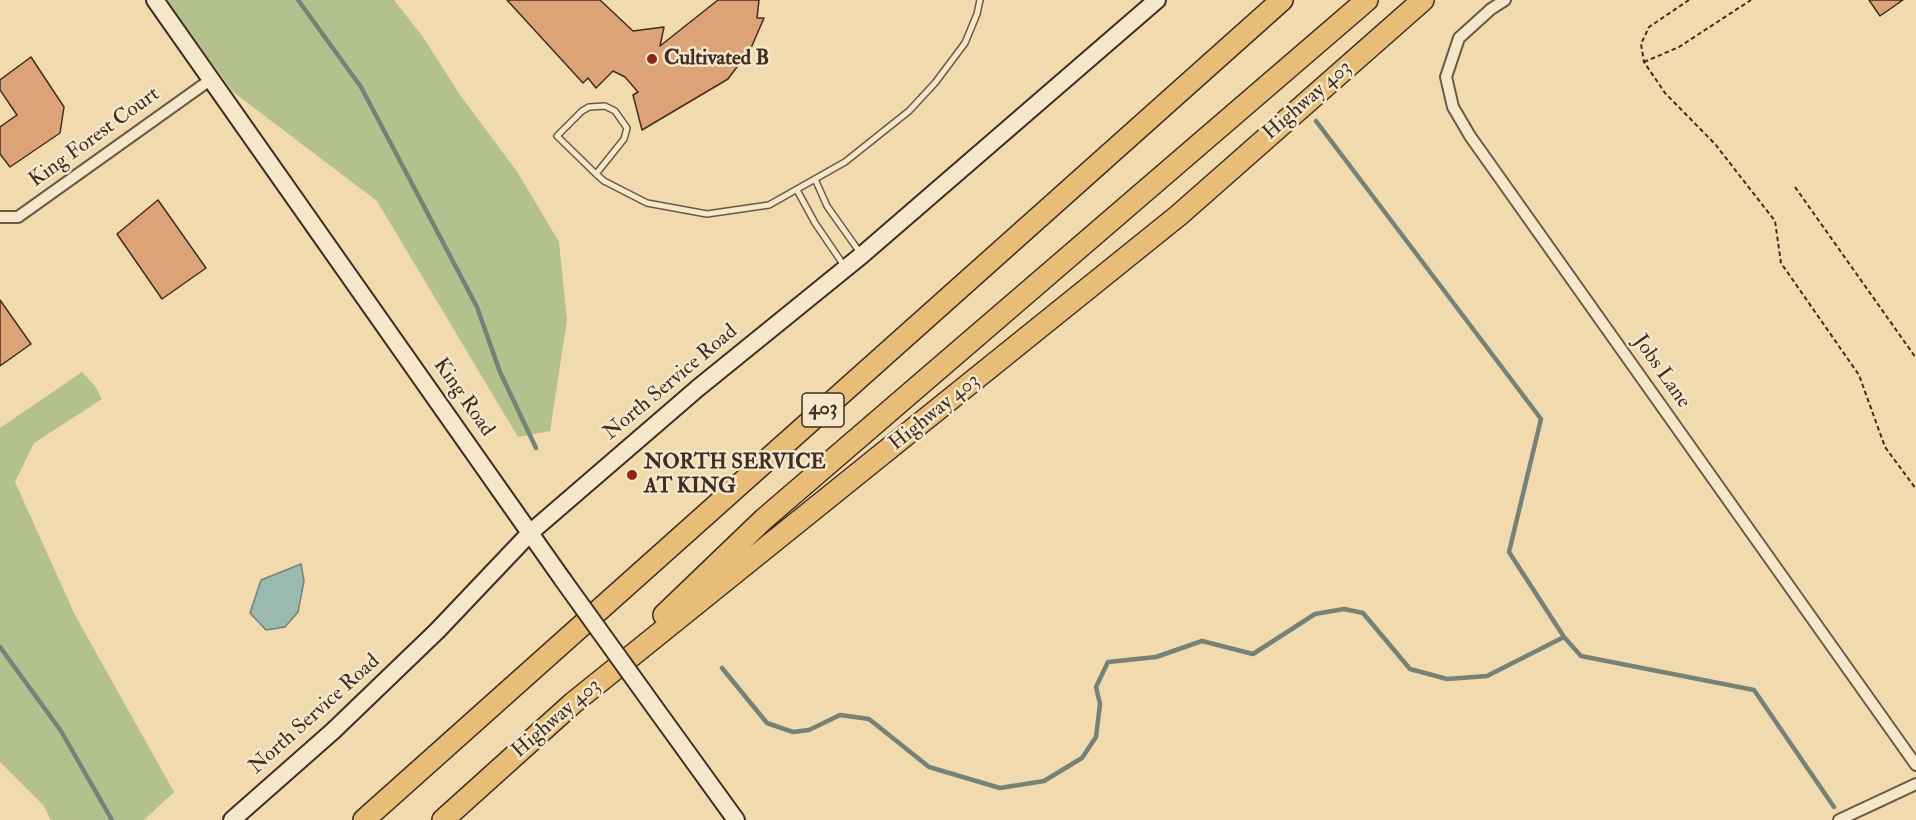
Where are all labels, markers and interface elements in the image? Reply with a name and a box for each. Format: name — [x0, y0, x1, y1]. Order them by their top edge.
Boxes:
place label: Cultivated B — [664, 46, 769, 72]
marker: Cultivated B — [645, 52, 659, 66]
street label: Highway 403 — [1259, 56, 1357, 146]
street label: King Forest Court — [25, 82, 165, 194]
street label: North Service Road — [599, 320, 743, 446]
street label: Jobs Lane — [1627, 331, 1695, 413]
street label: King Road — [427, 354, 499, 442]
street label: Highway 403 — [885, 369, 985, 457]
road number: 403 — [802, 393, 844, 427]
place label: NORTH SERVICE AT KING — [644, 450, 826, 500]
marker: NORTH SERVICE AT KING — [625, 468, 639, 482]
street label: North Service Road — [244, 650, 386, 780]
street label: Highway 403 — [508, 674, 606, 764]

